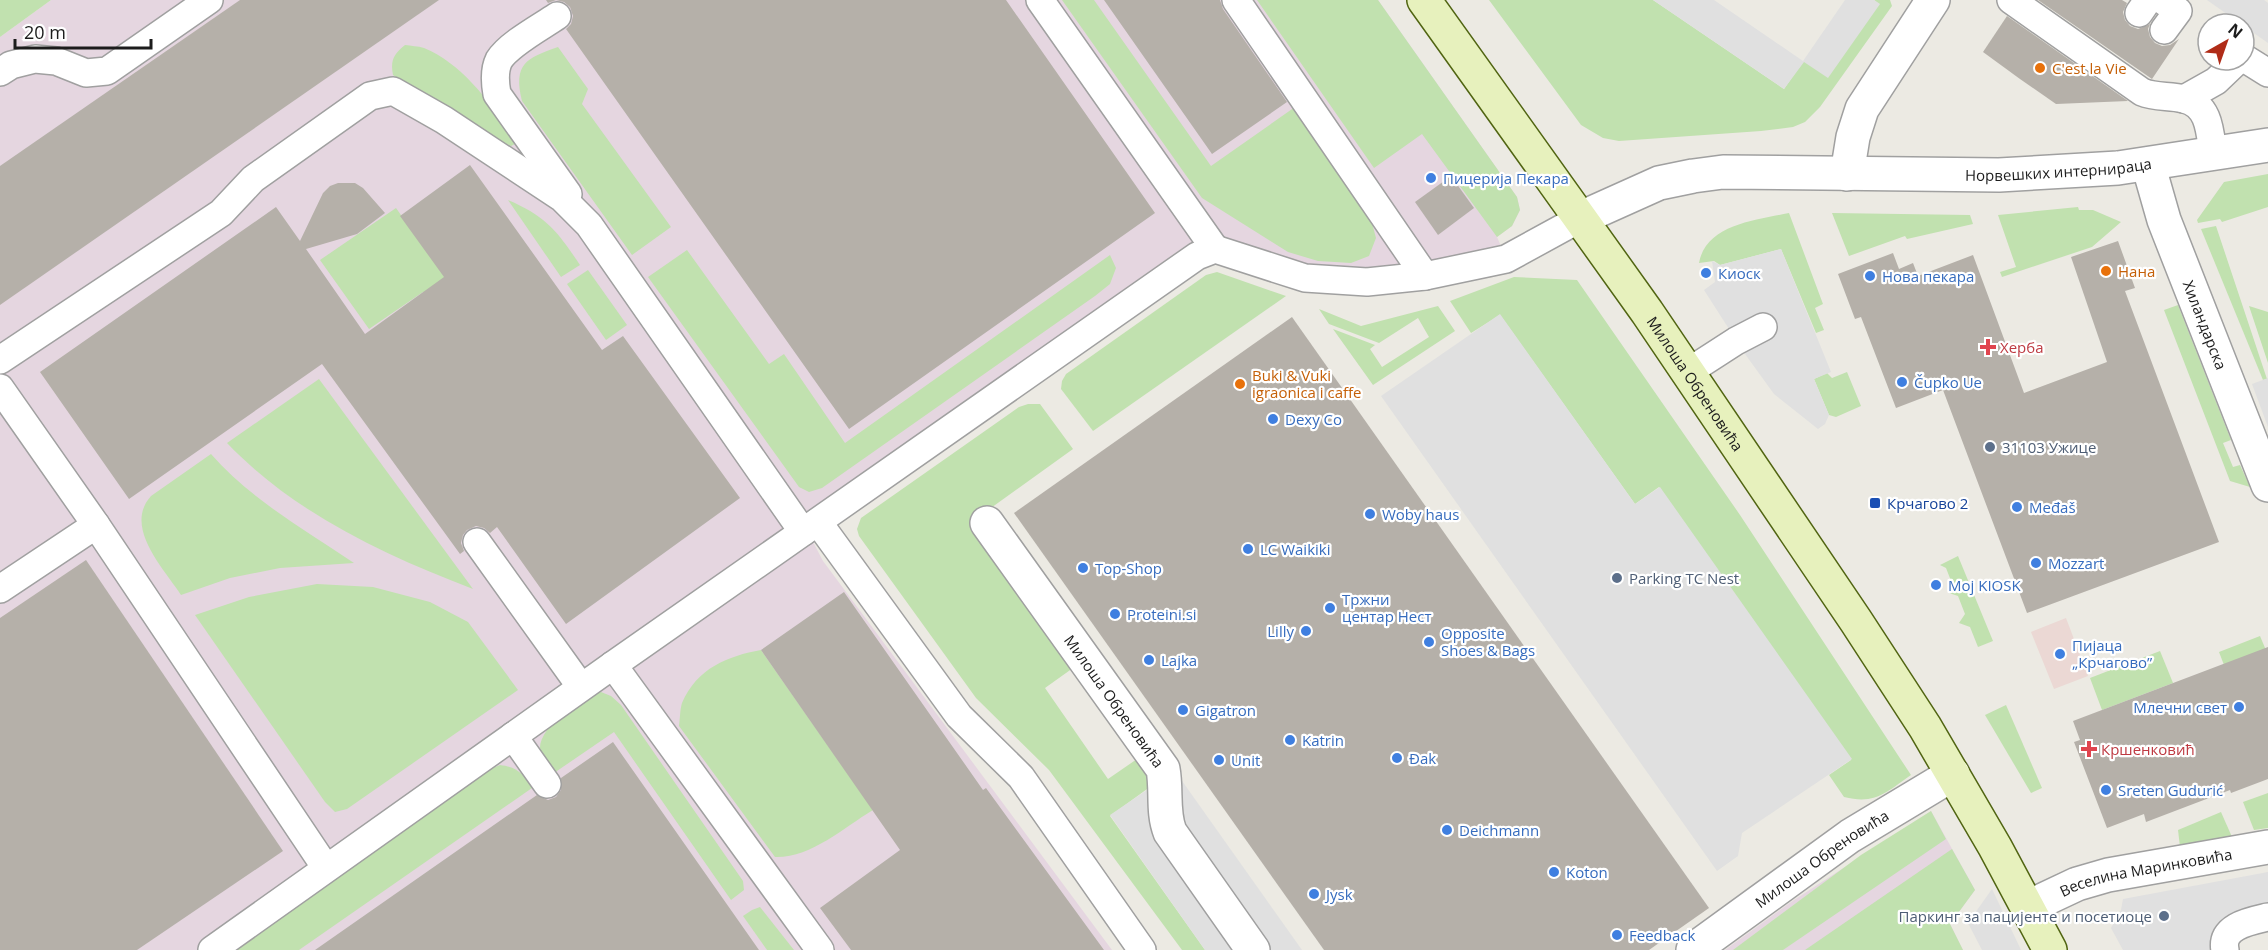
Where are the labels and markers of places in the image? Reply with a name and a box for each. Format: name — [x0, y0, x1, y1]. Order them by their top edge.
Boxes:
place label: C'est la Vie — [2052, 58, 2127, 78]
marker: C'est la Vie — [2033, 61, 2047, 75]
place label: Пицерија Пекара — [1443, 168, 1569, 188]
marker: Пицерија Пекара — [1424, 171, 1438, 185]
place label: Нана — [2118, 261, 2155, 281]
place label: Киоск — [1718, 263, 1761, 283]
marker: Нана — [2099, 264, 2113, 278]
marker: Киоск — [1699, 266, 1713, 280]
place label: Нова пекара — [1882, 266, 1974, 286]
marker: Нова пекара — [1863, 269, 1877, 283]
place label: Херба — [2000, 337, 2044, 357]
marker: Херба — [1981, 340, 1995, 354]
place label: Buki & Vuki igraonica i caffe — [1252, 365, 1362, 402]
place label: Čupko Ue — [1914, 372, 1982, 392]
marker: Čupko Ue — [1895, 375, 1909, 389]
marker: Buki & Vuki igraonica i caffe — [1233, 377, 1247, 391]
place label: Dexy Co — [1285, 409, 1342, 429]
marker: Dexy Co — [1266, 412, 1280, 426]
place label: 31103 Ужице — [2002, 437, 2096, 457]
marker: 31103 Ужице — [1983, 440, 1997, 454]
place label: Крчагово 2 — [1887, 493, 1968, 513]
marker: Крчагово 2 — [1868, 496, 1882, 510]
place label: Međaš — [2029, 497, 2076, 517]
marker: Međaš — [2010, 500, 2024, 514]
place label: Woby haus — [1382, 504, 1459, 524]
marker: Woby haus — [1363, 507, 1377, 521]
place label: LC Waikiki — [1260, 539, 1330, 559]
marker: LC Waikiki — [1241, 542, 1255, 556]
place label: Mozzart — [2048, 553, 2104, 573]
marker: Mozzart — [2029, 556, 2043, 570]
place label: Top-Shop — [1095, 558, 1162, 578]
marker: Top-Shop — [1076, 561, 1090, 575]
place label: Parking TC Nest — [1629, 568, 1739, 588]
marker: Parking TC Nest — [1610, 571, 1624, 585]
place label: Moj KIOSK — [1948, 575, 2021, 595]
marker: Moj KIOSK — [1929, 578, 1943, 592]
place label: Тржни центар Нест — [1342, 589, 1432, 626]
marker: Тржни центар Нест — [1323, 601, 1337, 615]
place label: Proteini.si — [1127, 604, 1197, 624]
marker: Proteini.si — [1108, 607, 1122, 621]
place label: Lilly — [1267, 621, 1294, 641]
place label: Opposite Shoes & Bags — [1441, 623, 1535, 660]
marker: Lilly — [1299, 624, 1313, 638]
marker: Opposite Shoes & Bags — [1422, 635, 1436, 649]
place label: Пијаца „Крчагово” — [2072, 635, 2153, 672]
marker: Пијаца „Крчагово” — [2053, 647, 2067, 661]
place label: Lajka — [1161, 650, 1197, 670]
marker: Lajka — [1142, 653, 1156, 667]
place label: Млечни свет — [2133, 697, 2227, 717]
place label: Gigatron — [1195, 700, 1256, 720]
marker: Млечни свет — [2232, 700, 2246, 714]
marker: Gigatron — [1176, 703, 1190, 717]
place label: Katrin — [1302, 730, 1344, 750]
marker: Katrin — [1283, 733, 1297, 747]
place label: Кршенковић — [2101, 739, 2195, 759]
marker: Кршенковић — [2082, 742, 2096, 756]
place label: Đak — [1409, 748, 1436, 768]
place label: Unit — [1231, 750, 1260, 770]
marker: Đak — [1390, 751, 1404, 765]
marker: Unit — [1212, 753, 1226, 767]
place label: Sreten Gudurić — [2118, 780, 2223, 800]
marker: Sreten Gudurić — [2099, 783, 2113, 797]
place label: Deichmann — [1459, 820, 1539, 840]
marker: Deichmann — [1440, 823, 1454, 837]
place label: Koton — [1566, 862, 1608, 882]
marker: Koton — [1547, 865, 1561, 879]
place label: Jysk — [1324, 884, 1353, 904]
marker: Jysk — [1307, 887, 1321, 901]
place label: Паркинг за пацијенте и посетиоце — [1899, 906, 2152, 926]
marker: Паркинг за пацијенте и посетиоце — [2157, 909, 2171, 923]
place label: Feedback — [1629, 925, 1695, 945]
marker: Feedback — [1610, 928, 1624, 942]

